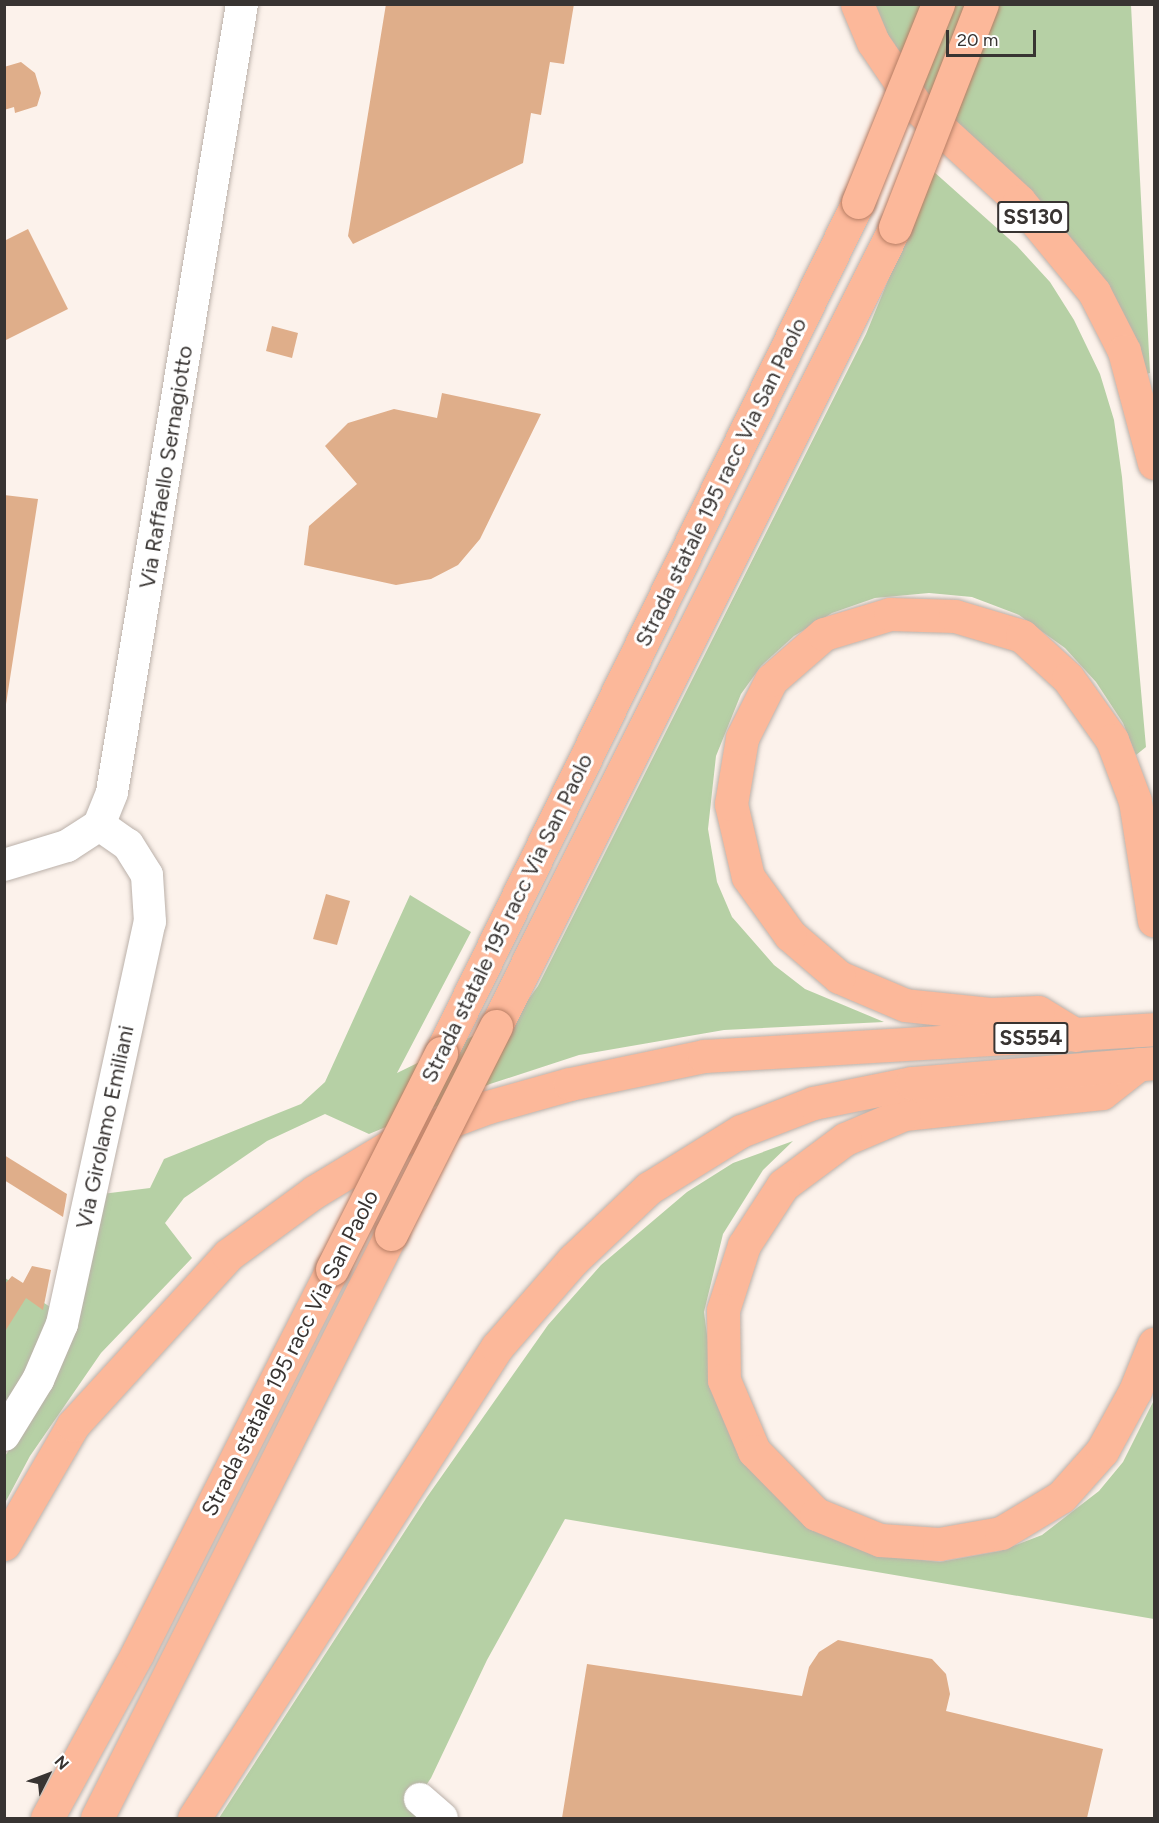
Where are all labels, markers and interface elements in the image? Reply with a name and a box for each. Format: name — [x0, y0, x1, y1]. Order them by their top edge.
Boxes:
scale bar — [949, 18, 1039, 56]
text: 20 m — [957, 29, 998, 51]
road number: SS130 — [997, 199, 1069, 235]
street label: Strada statale 195 racc Via San Paolo — [630, 313, 812, 651]
street label: Via Raffaello Sernagiotto — [134, 344, 198, 590]
street label: Strada statale 195 racc Via San Paolo — [416, 749, 598, 1087]
road number: SS554 — [992, 1020, 1070, 1056]
street label: Via Girolamo Emiliani — [71, 1023, 139, 1231]
street label: Strada statale 195 racc Via San Paolo — [196, 1185, 384, 1521]
north arrow — [18, 1745, 78, 1805]
text: N — [51, 1752, 73, 1774]

